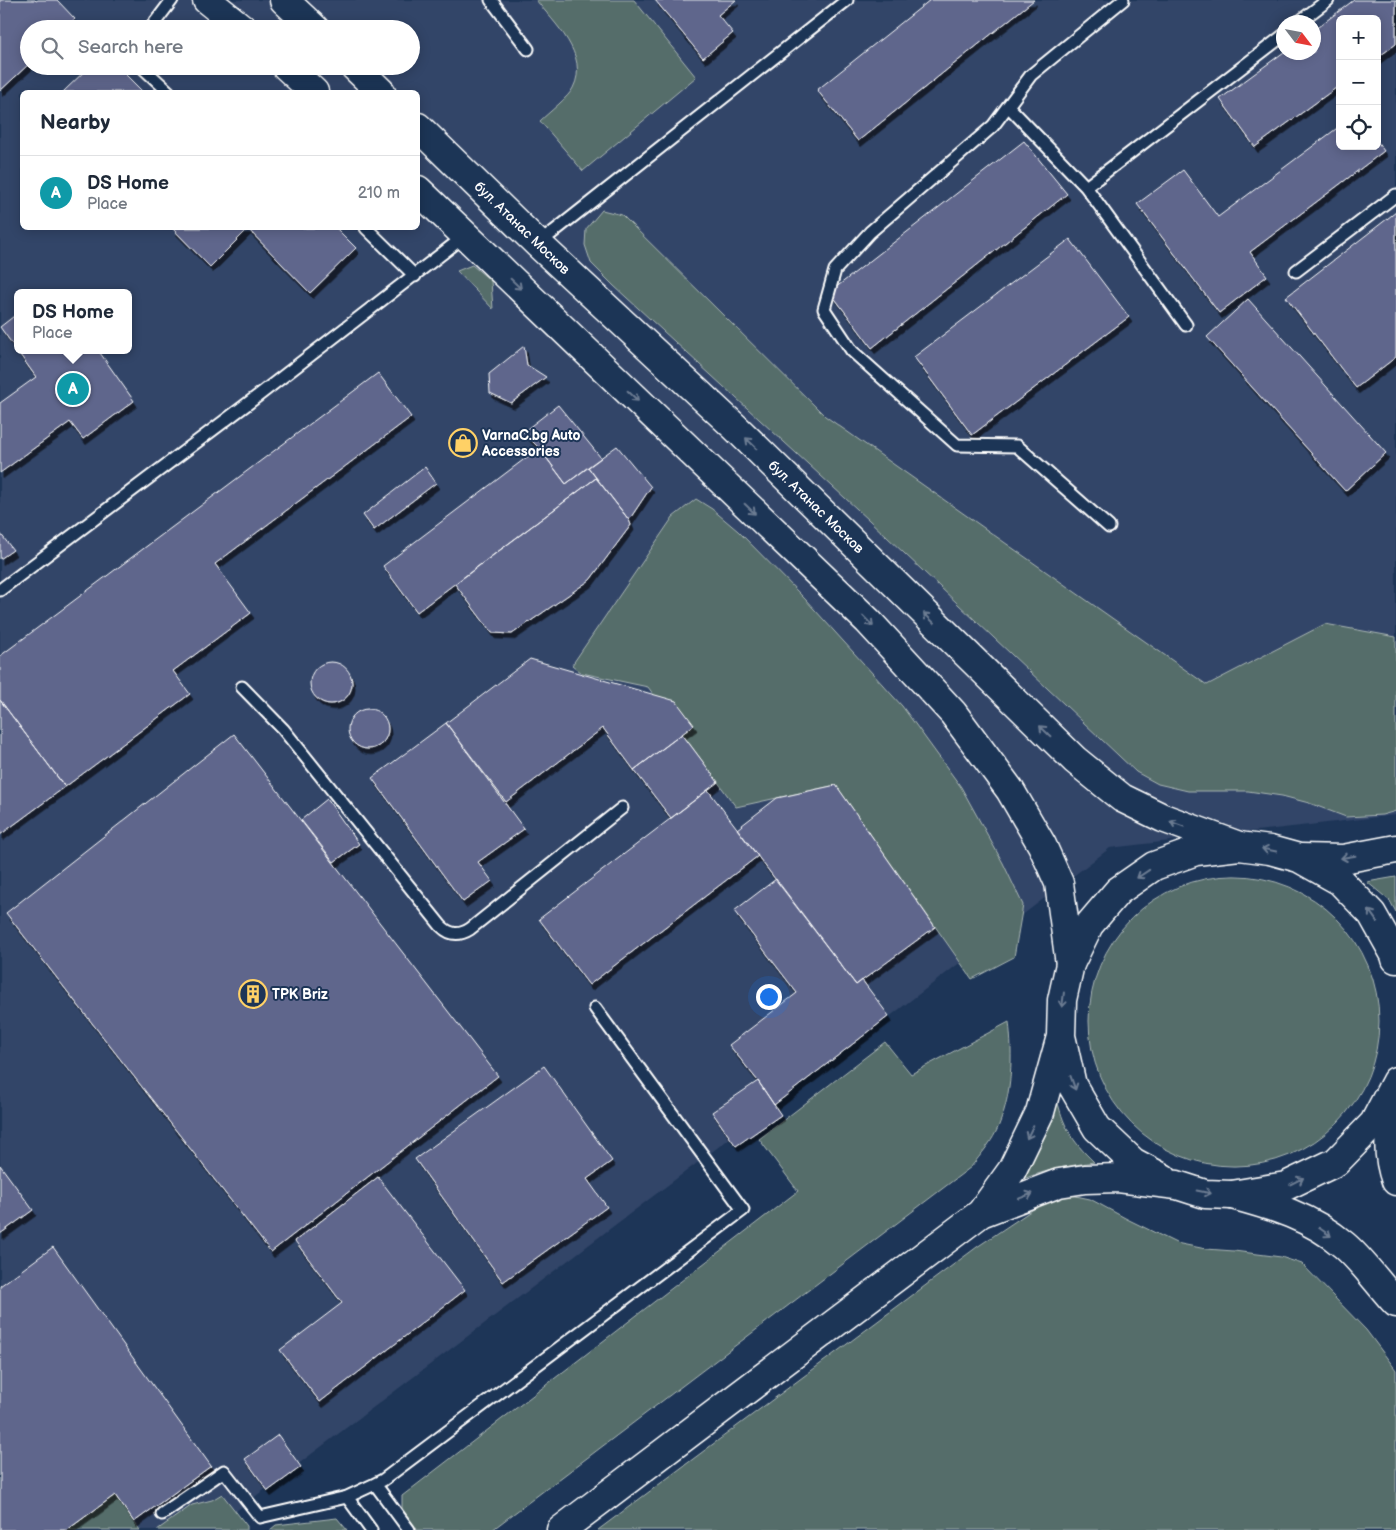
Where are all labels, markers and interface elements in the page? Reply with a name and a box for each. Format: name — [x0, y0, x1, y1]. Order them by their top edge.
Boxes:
north arrow — [1276, 15, 1321, 60]
map controls — [1336, 15, 1381, 150]
button: + — [1336, 15, 1381, 60]
search box — [20, 20, 420, 75]
icon: search — [38, 34, 66, 62]
text: Search here — [78, 36, 183, 59]
button: − — [1336, 60, 1381, 105]
button: locate — [1336, 105, 1381, 150]
text: Nearby — [40, 110, 110, 135]
text: DS Home — [87, 172, 169, 195]
street label: бул. Атанас Москов — [471, 178, 574, 278]
text: A — [51, 184, 61, 203]
text: 210 m — [358, 184, 400, 203]
text: Place — [87, 195, 128, 214]
one-way arrow — [510, 278, 522, 290]
popup — [14, 289, 132, 354]
text: DS Home — [32, 301, 114, 324]
text: Place — [32, 324, 73, 343]
pin: A — [57, 370, 89, 408]
one-way arrow — [627, 390, 639, 402]
place label: VarnaC.bg Auto Accessories — [481, 427, 580, 460]
shop icon: VarnaC.bg Auto Accessories — [448, 428, 478, 458]
one-way arrow — [744, 437, 757, 449]
street label: бул. Атанас Москов — [765, 457, 868, 557]
one-way arrow — [744, 503, 757, 515]
one-way arrow — [923, 612, 935, 624]
one-way arrow — [861, 615, 873, 627]
one-way arrow — [1039, 725, 1051, 738]
one-way arrow — [1170, 819, 1185, 828]
one-way arrow — [1262, 845, 1278, 855]
one-way arrow — [1340, 853, 1356, 863]
one-way arrow — [1137, 869, 1151, 879]
one-way arrow — [1368, 909, 1378, 923]
building icon: TPK Briz — [238, 979, 268, 1009]
your location — [756, 984, 782, 1010]
place label: TPK Briz — [272, 986, 328, 1003]
one-way arrow — [1058, 991, 1068, 1007]
one-way arrow — [1069, 1075, 1078, 1090]
one-way arrow — [1025, 1124, 1035, 1139]
one-way arrow — [1289, 1176, 1304, 1186]
one-way arrow — [1196, 1188, 1212, 1198]
one-way arrow — [1018, 1191, 1033, 1200]
one-way arrow — [1318, 1227, 1332, 1237]

